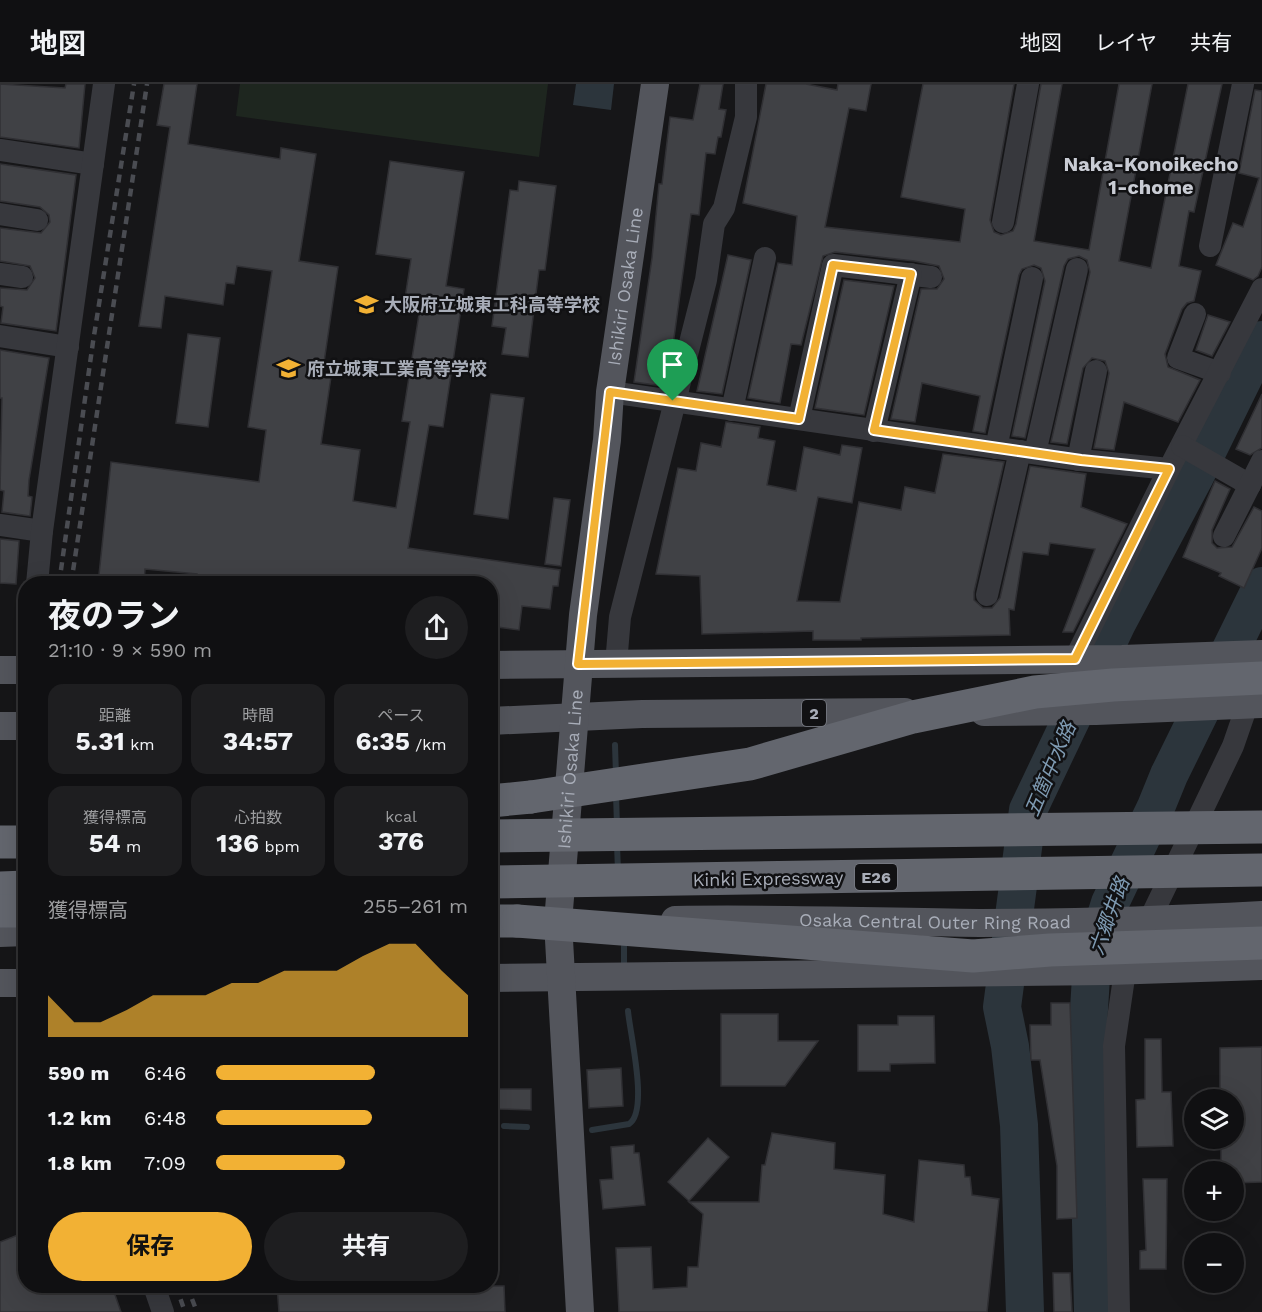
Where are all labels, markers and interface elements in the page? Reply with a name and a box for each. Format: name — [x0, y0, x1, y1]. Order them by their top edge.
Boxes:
text: 地図 — [30, 27, 86, 60]
text: 地図 — [1020, 30, 1062, 55]
text: レイヤ — [1095, 30, 1157, 55]
text: 共有 — [1190, 30, 1232, 55]
district label: Naka-Konoikecho 1-chome — [1063, 152, 1239, 199]
street label: Ishikiri Osaka Line — [603, 206, 647, 367]
school or university icon: 大阪府立城東工科高等学校 — [353, 292, 379, 318]
place label: 大阪府立城東工科高等学校 — [384, 294, 600, 315]
pin — [647, 339, 698, 401]
icon: arrive — [656, 348, 689, 381]
school or university icon: 府立城東工業高等学校 — [276, 356, 302, 382]
place label: 府立城東工業高等学校 — [307, 358, 487, 379]
text: 夜のラン — [48, 596, 180, 635]
button: share — [405, 596, 468, 659]
text: 21:10 · 9 × 590 m — [48, 638, 212, 662]
street label: Ishikiri Osaka Line — [553, 688, 587, 850]
road number: 2 — [802, 700, 826, 726]
text: 距離 — [99, 706, 131, 725]
text: 時間 — [242, 706, 274, 725]
text: ペース — [377, 706, 425, 725]
water label: 五箇中水路 — [1019, 716, 1081, 820]
text: 5.31 — [75, 726, 125, 756]
text: 34:57 — [223, 726, 293, 756]
text: 6:35 — [355, 726, 410, 756]
text: km — [125, 735, 155, 754]
text: /km — [410, 735, 447, 754]
text: kcal — [385, 807, 417, 826]
text: 獲得標高 — [83, 808, 147, 827]
text: 心拍数 — [234, 808, 282, 827]
text: 376 — [378, 826, 424, 856]
text: 54 — [89, 828, 121, 858]
text: 136 — [216, 828, 259, 858]
text: m — [121, 837, 141, 856]
text: bpm — [259, 837, 300, 856]
road number: E26 — [855, 864, 897, 890]
street label: Kinki Expressway — [692, 867, 844, 890]
water label: 六郷井路 — [1084, 872, 1135, 958]
text: 255–261 m — [363, 894, 468, 918]
text: 獲得標高 — [48, 898, 128, 922]
street label: Osaka Central Outer Ring Road — [799, 909, 1071, 933]
text: 590 m — [48, 1061, 109, 1085]
text: 6:46 — [144, 1061, 186, 1085]
map controls — [1184, 1089, 1244, 1293]
button: layers — [1184, 1089, 1244, 1149]
text: 1.2 km — [48, 1106, 111, 1130]
text: 6:48 — [144, 1106, 187, 1130]
text: 1.8 km — [48, 1151, 112, 1175]
text: 7:09 — [144, 1151, 186, 1175]
button: + — [1184, 1161, 1244, 1221]
button: 保存 — [48, 1212, 252, 1281]
button: 共有 — [264, 1212, 468, 1281]
button: − — [1184, 1233, 1244, 1293]

